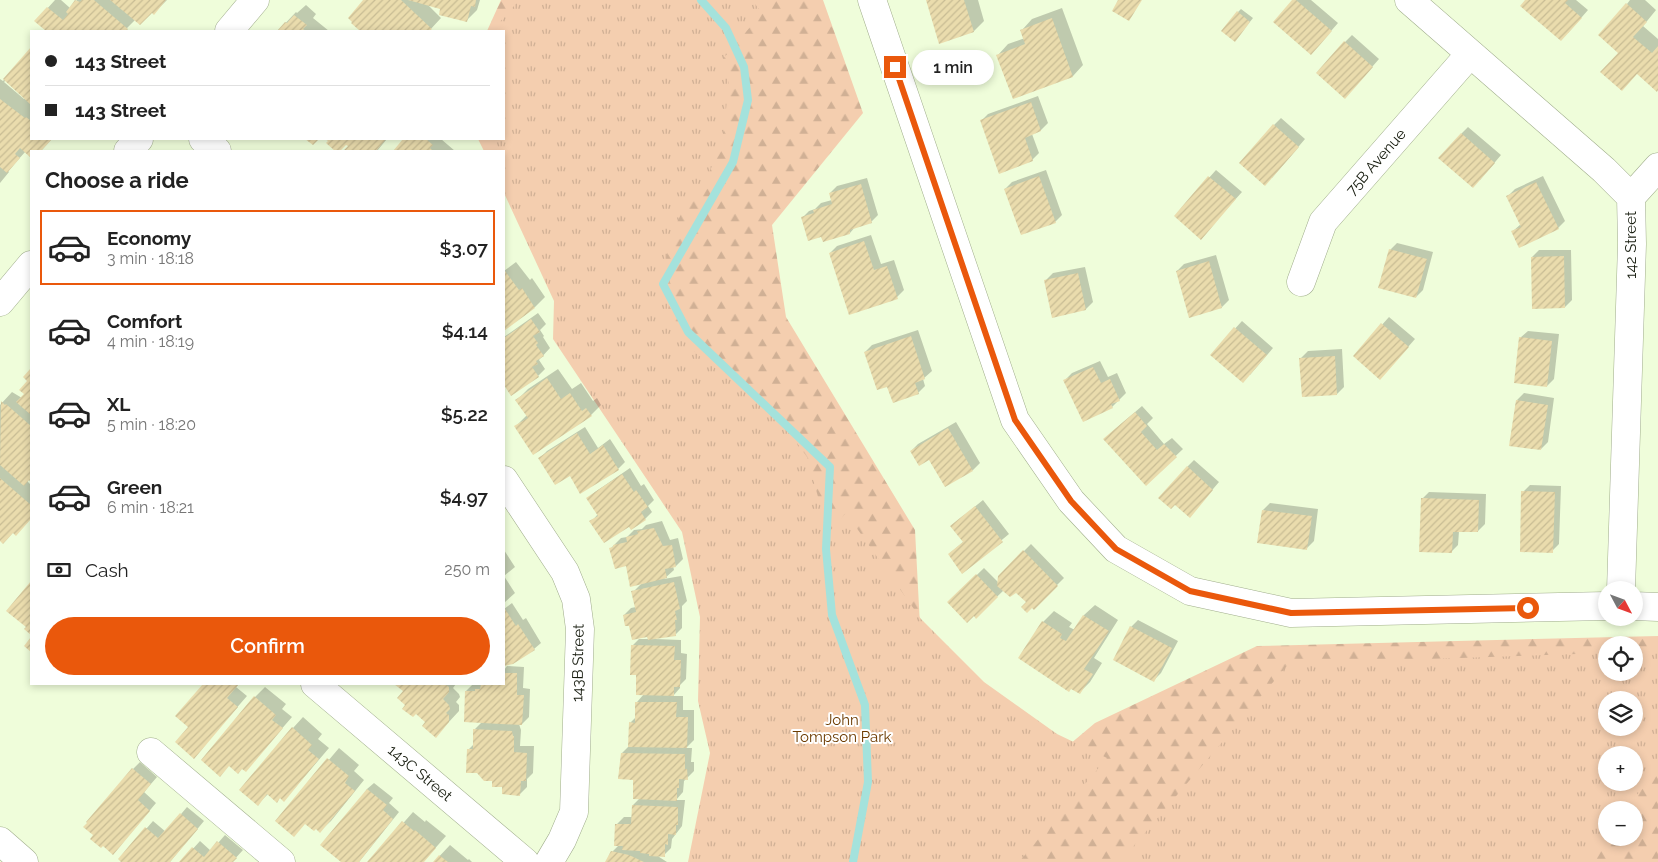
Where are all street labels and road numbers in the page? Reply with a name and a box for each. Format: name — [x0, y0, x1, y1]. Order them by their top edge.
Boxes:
street label: 75B Avenue — [1342, 125, 1410, 199]
street label: 142 Street — [1622, 211, 1640, 279]
street label: 143B Street — [568, 624, 588, 702]
street label: 143C Street — [384, 741, 456, 805]

